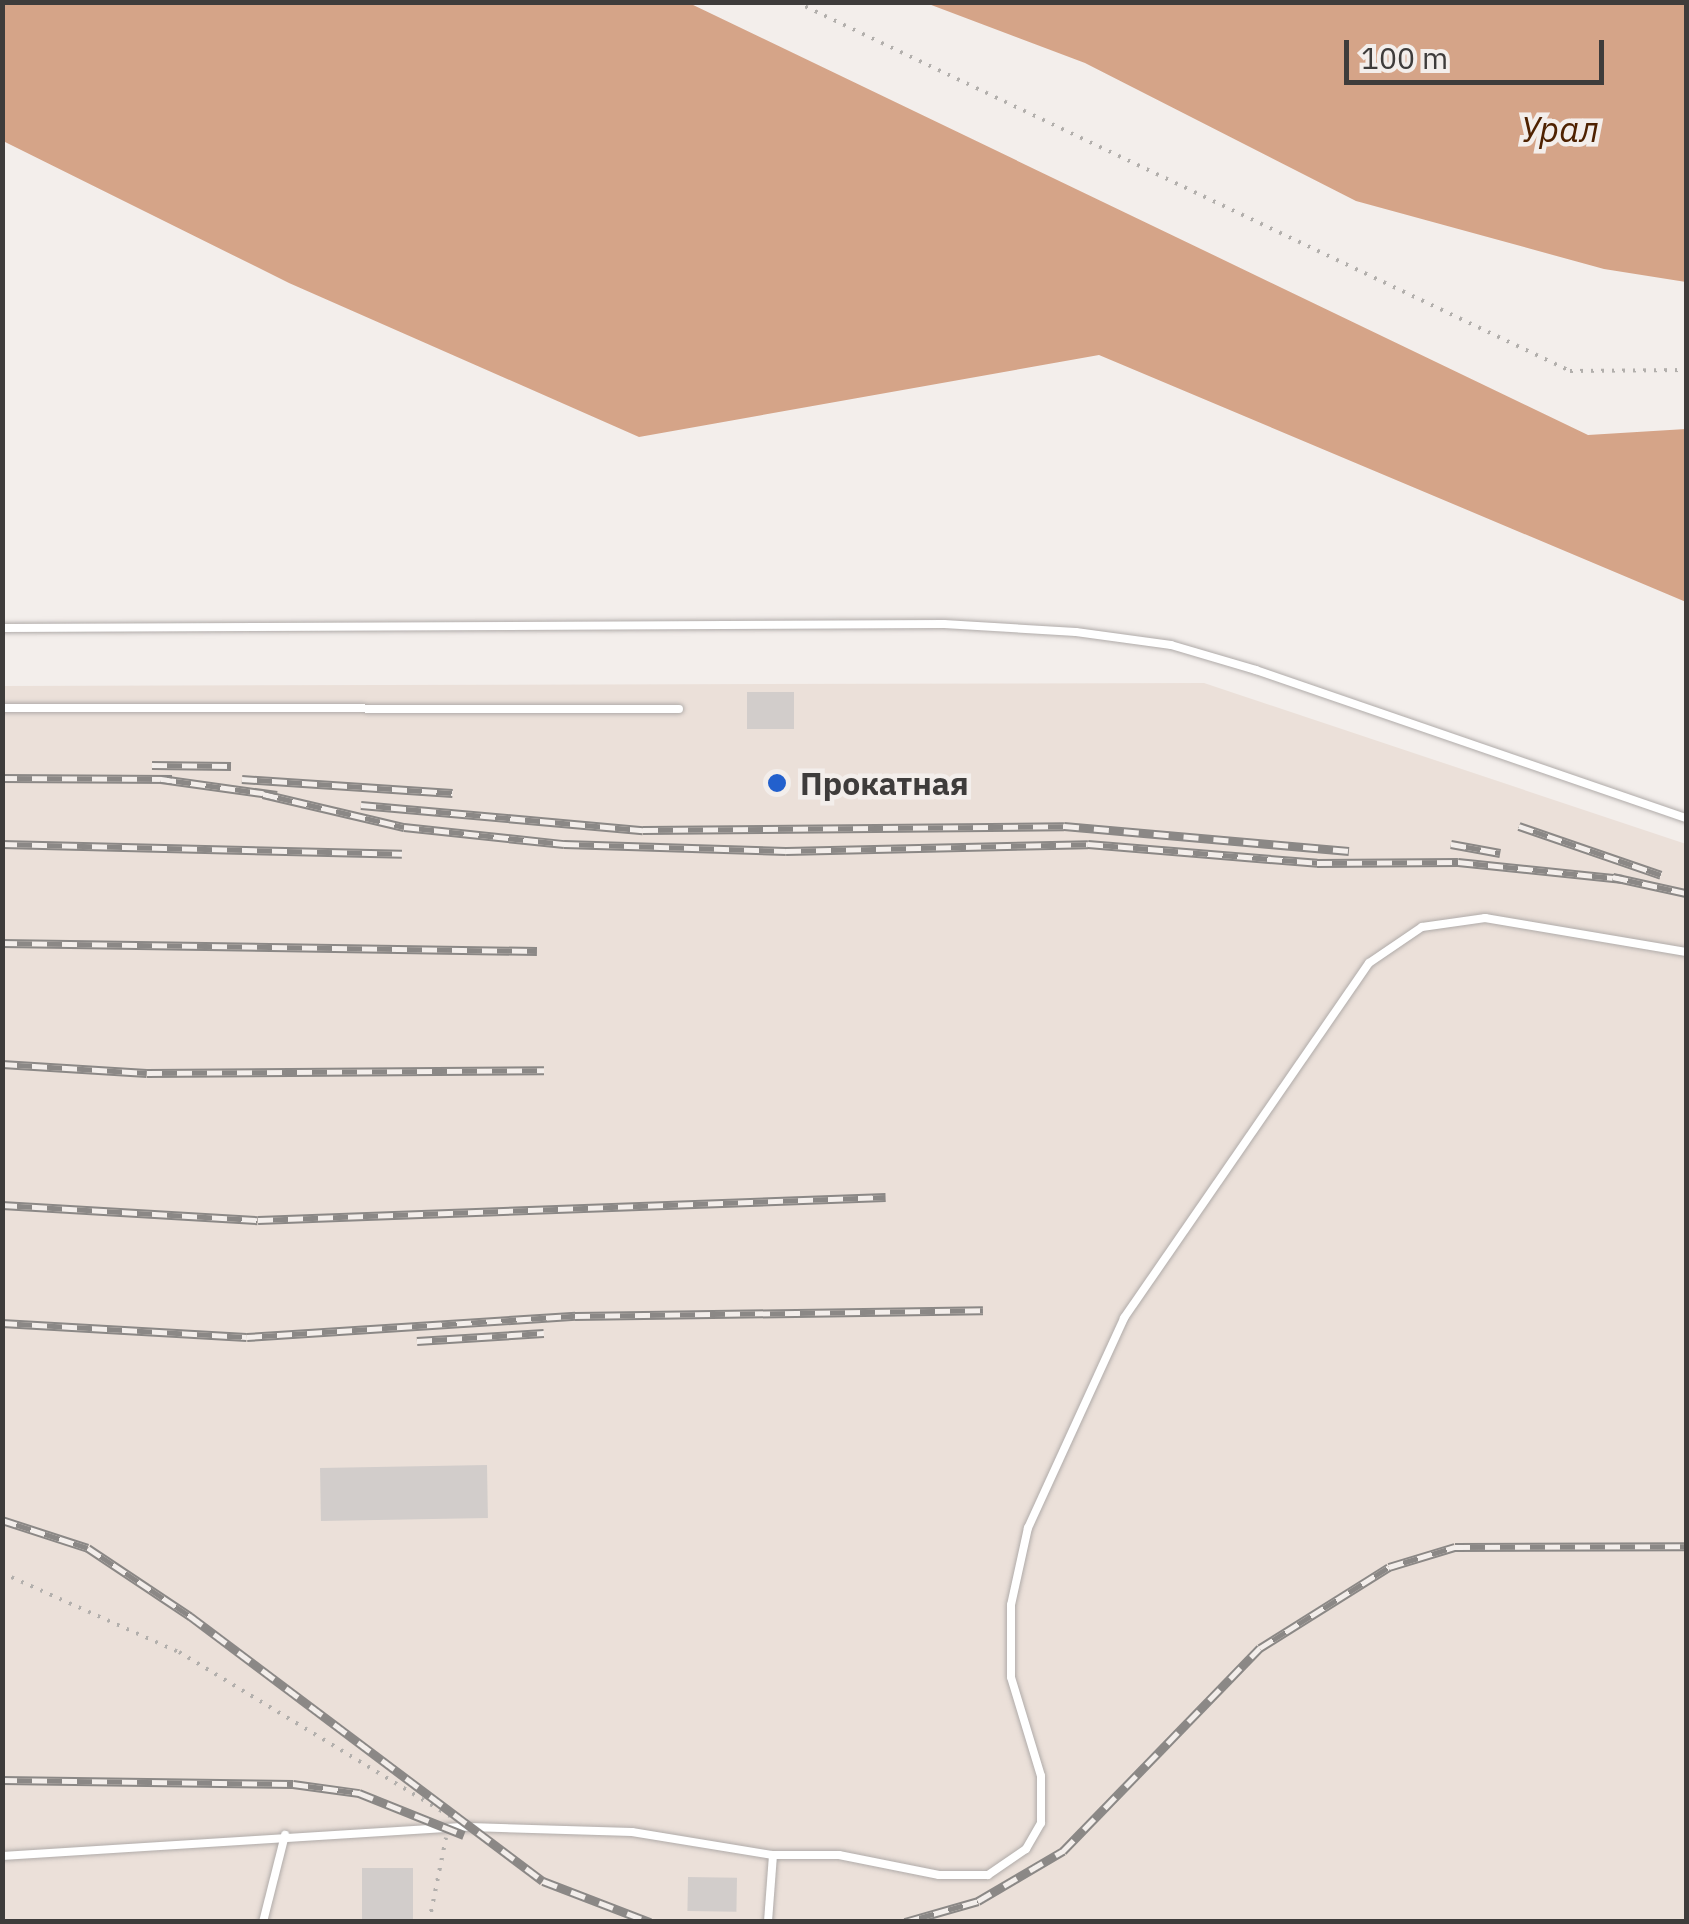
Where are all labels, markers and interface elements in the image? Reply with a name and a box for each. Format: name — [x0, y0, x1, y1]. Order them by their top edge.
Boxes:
scale bar — [1349, 20, 1609, 82]
text: 100 m — [1361, 38, 1448, 77]
water label: Урал — [1521, 108, 1599, 150]
place label: Прокатная — [800, 764, 969, 802]
marker: Прокатная — [764, 770, 790, 796]

